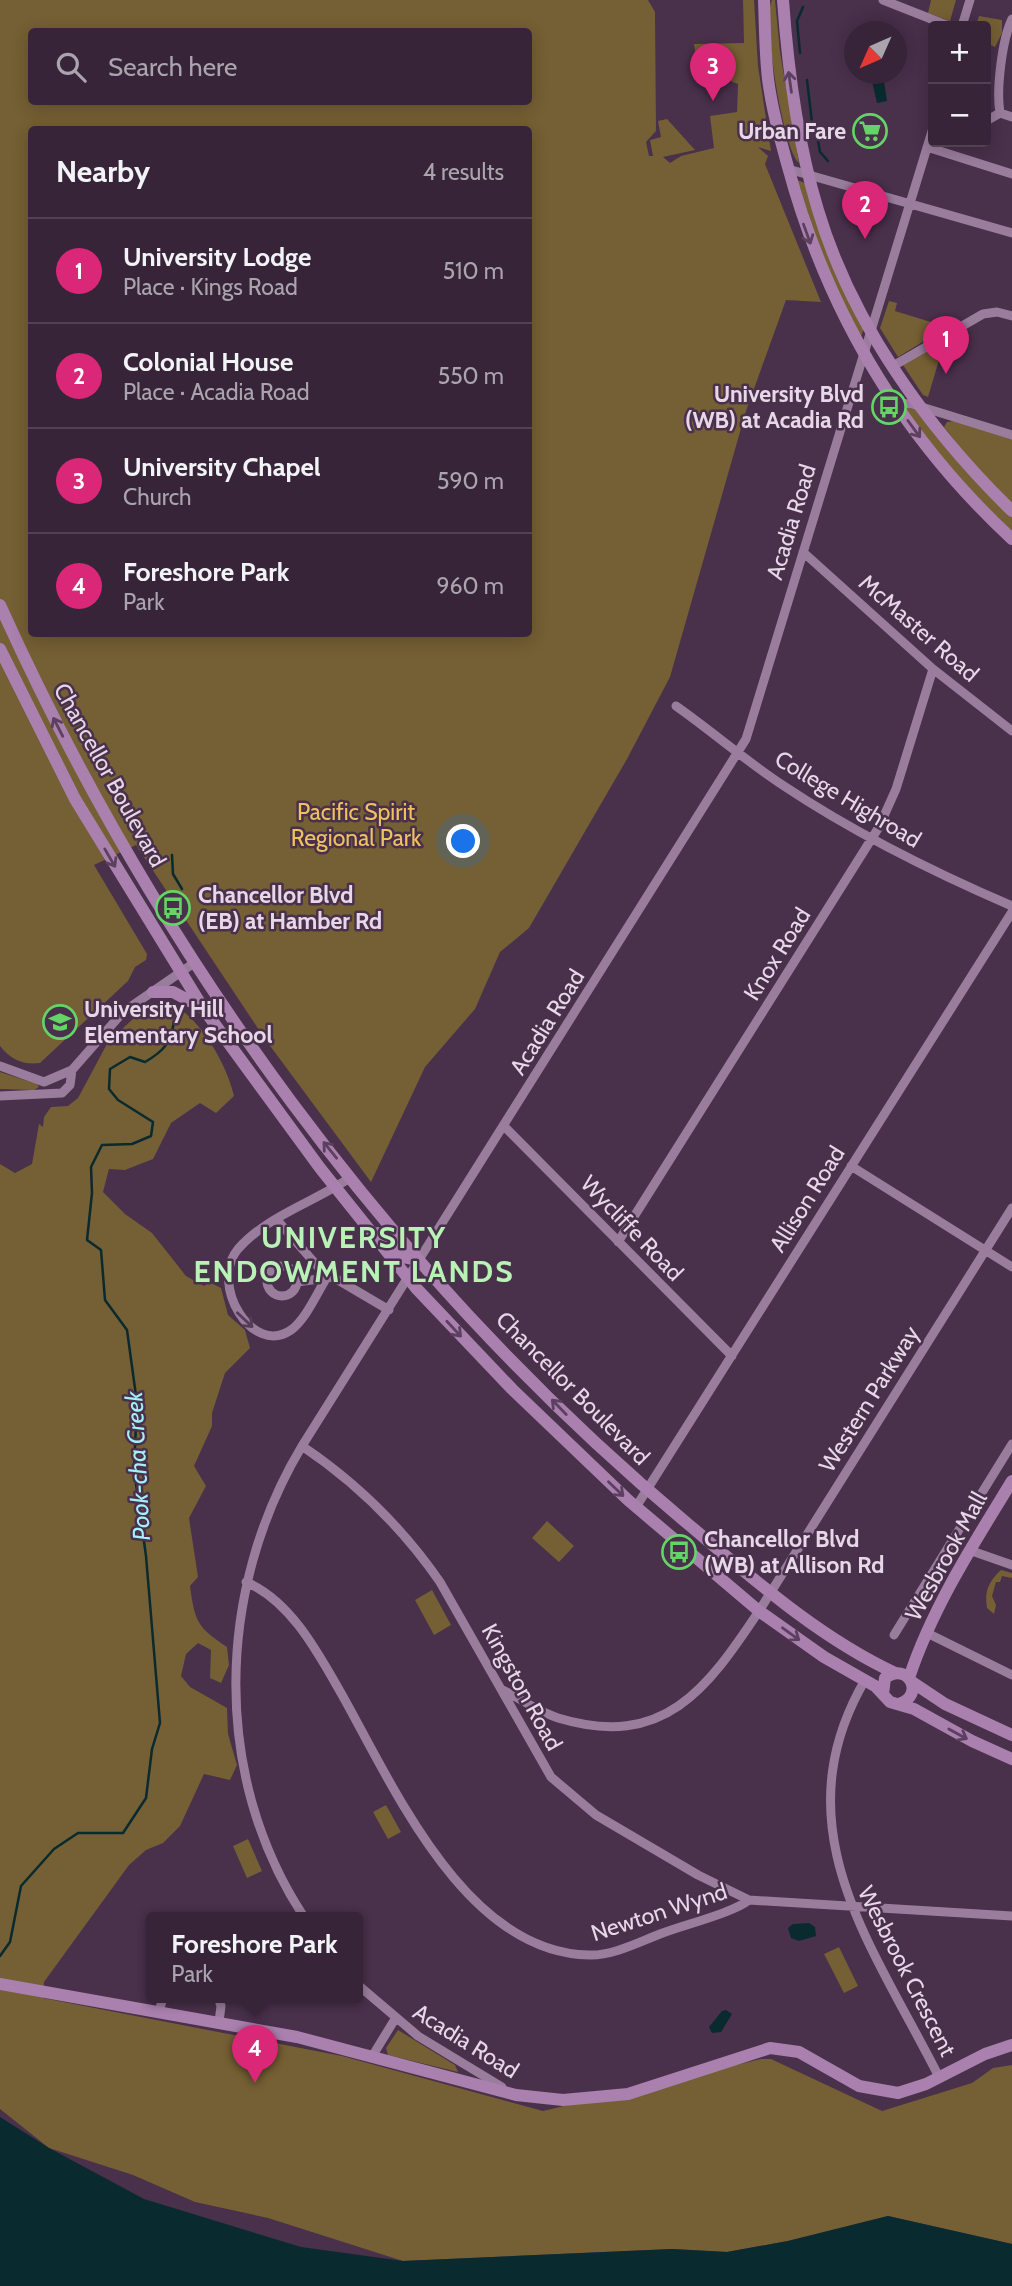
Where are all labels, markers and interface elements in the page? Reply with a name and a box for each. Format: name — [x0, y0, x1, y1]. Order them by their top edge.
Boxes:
north arrow — [844, 21, 907, 84]
map controls — [928, 21, 991, 147]
button: + — [928, 21, 991, 84]
search box — [28, 28, 532, 105]
pin: 3 — [690, 43, 736, 101]
icon: search — [52, 48, 90, 86]
text: Search here — [108, 51, 237, 83]
one-way arrow — [784, 71, 797, 94]
button: − — [928, 84, 991, 147]
supermarket icon: Urban Fare — [851, 112, 889, 150]
place label: Urban Fare — [738, 117, 846, 145]
text: Nearby — [56, 153, 150, 190]
text: 4 results — [423, 158, 504, 186]
pin: 2 — [842, 181, 888, 239]
one-way arrow — [802, 223, 815, 245]
text: University Lodge — [123, 241, 311, 273]
text: 1 — [75, 257, 83, 285]
text: 510 m — [443, 257, 504, 285]
text: Place · Kings Road — [123, 273, 298, 301]
pin: 1 — [923, 316, 969, 374]
text: Colonial House — [123, 346, 293, 378]
text: 2 — [73, 362, 85, 390]
text: 550 m — [438, 362, 504, 390]
text: Place · Acadia Road — [123, 378, 310, 406]
place label: University Blvd (WB) at Acadia Rd — [685, 380, 864, 434]
bus stop icon: University Blvd (WB) at Acadia Rd — [870, 388, 908, 426]
one-way arrow — [907, 419, 921, 438]
text: University Chapel — [123, 451, 321, 483]
street label: Acadia Road — [760, 461, 822, 583]
text: 3 — [73, 467, 85, 495]
text: 590 m — [437, 467, 504, 495]
text: Church — [123, 483, 192, 511]
text: Foreshore Park — [123, 556, 289, 588]
street label: McMaster Road — [853, 568, 985, 688]
text: 4 — [72, 572, 86, 600]
text: 960 m — [436, 572, 504, 600]
text: Park — [123, 588, 164, 616]
street label: Chancellor Boulevard — [48, 678, 172, 872]
one-way arrow — [51, 717, 64, 738]
street label: College Highroad — [770, 744, 926, 854]
park label: Pacific Spirit Regional Park — [291, 798, 422, 852]
your location — [446, 824, 480, 858]
one-way arrow — [103, 847, 117, 867]
place label: Chancellor Blvd (EB) at Hamber Rd — [198, 881, 382, 935]
bus stop icon: Chancellor Blvd (EB) at Hamber Rd — [154, 889, 192, 927]
street label: Knox Road — [738, 902, 816, 1006]
street label: Acadia Road — [504, 964, 590, 1080]
place label: University Hill Elementary School — [84, 995, 272, 1049]
school or university icon: University Hill Elementary School — [41, 1003, 79, 1041]
street label: Allison Road — [763, 1141, 851, 1257]
one-way arrow — [322, 1142, 337, 1160]
street label: Wycliffe Road — [575, 1170, 689, 1286]
district label: UNIVERSITY ENDOWMENT LANDS — [193, 1219, 515, 1290]
street label: Chancellor Boulevard — [490, 1305, 656, 1471]
one-way arrow — [236, 1312, 254, 1328]
one-way arrow — [446, 1320, 463, 1337]
street label: Western Parkway — [813, 1320, 925, 1477]
water label: Pook-cha Creek — [119, 1390, 156, 1541]
one-way arrow — [550, 1399, 567, 1416]
one-way arrow — [607, 1480, 624, 1497]
street label: Wesbrook Mall — [899, 1486, 993, 1625]
place label: Chancellor Blvd (WB) at Allison Rd — [704, 1525, 884, 1579]
bus stop icon: Chancellor Blvd (WB) at Allison Rd — [660, 1533, 698, 1571]
street label: Kingston Road — [476, 1619, 568, 1755]
one-way arrow — [781, 1627, 800, 1642]
one-way arrow — [948, 1727, 968, 1741]
street label: Newton Wynd — [587, 1877, 731, 1947]
street label: Wesbrook Crescent — [852, 1881, 962, 2061]
popup — [146, 1912, 363, 2003]
text: Foreshore Park — [171, 1928, 338, 1960]
text: Park — [171, 1960, 213, 1988]
street label: Acadia Road — [408, 1998, 524, 2084]
pin: 4 — [232, 2025, 278, 2083]

